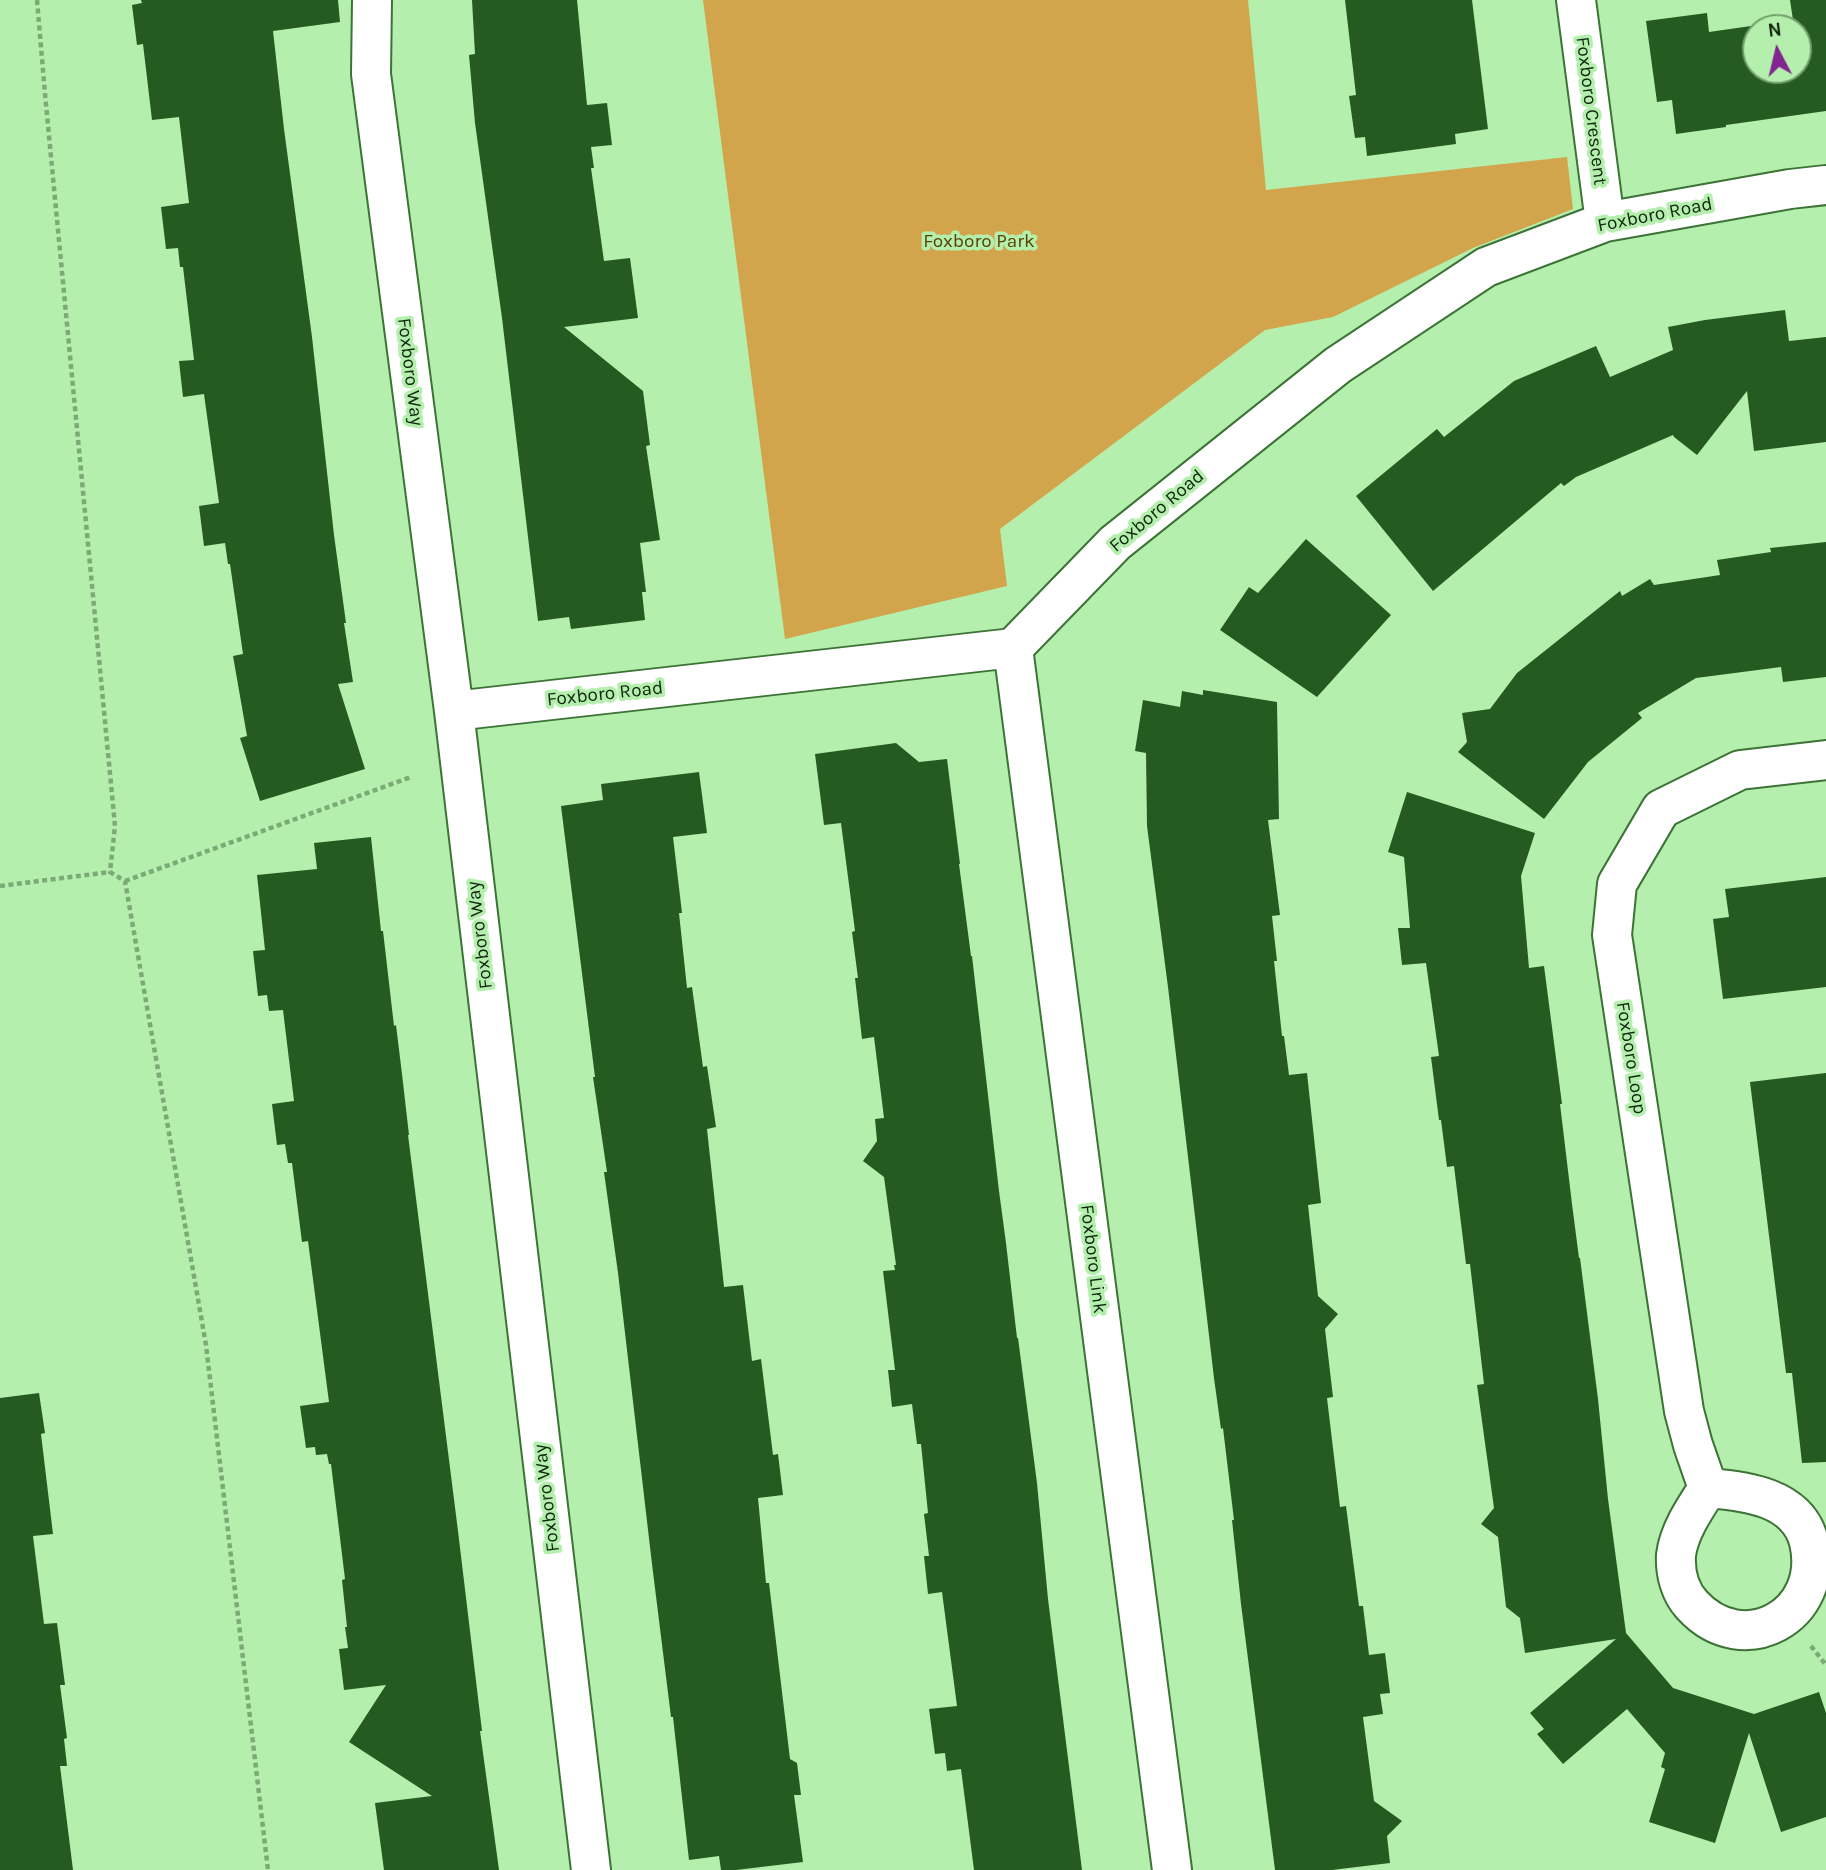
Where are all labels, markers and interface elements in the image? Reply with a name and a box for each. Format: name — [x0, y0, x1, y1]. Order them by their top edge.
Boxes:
north arrow — [1742, 14, 1812, 84]
text: N — [1767, 18, 1783, 42]
street label: Foxboro Crescent — [1571, 35, 1611, 187]
street label: Foxboro Road — [1596, 193, 1714, 237]
park label: Foxboro Park — [923, 231, 1035, 253]
street label: Foxboro Way — [392, 317, 428, 427]
street label: Foxboro Road — [1105, 465, 1209, 557]
street label: Foxboro Road — [546, 677, 664, 711]
street label: Foxboro Way — [462, 880, 498, 990]
street label: Foxboro Loop — [1611, 1000, 1651, 1116]
street label: Foxboro Link — [1075, 1203, 1111, 1315]
street label: Foxboro Way — [529, 1443, 565, 1553]

